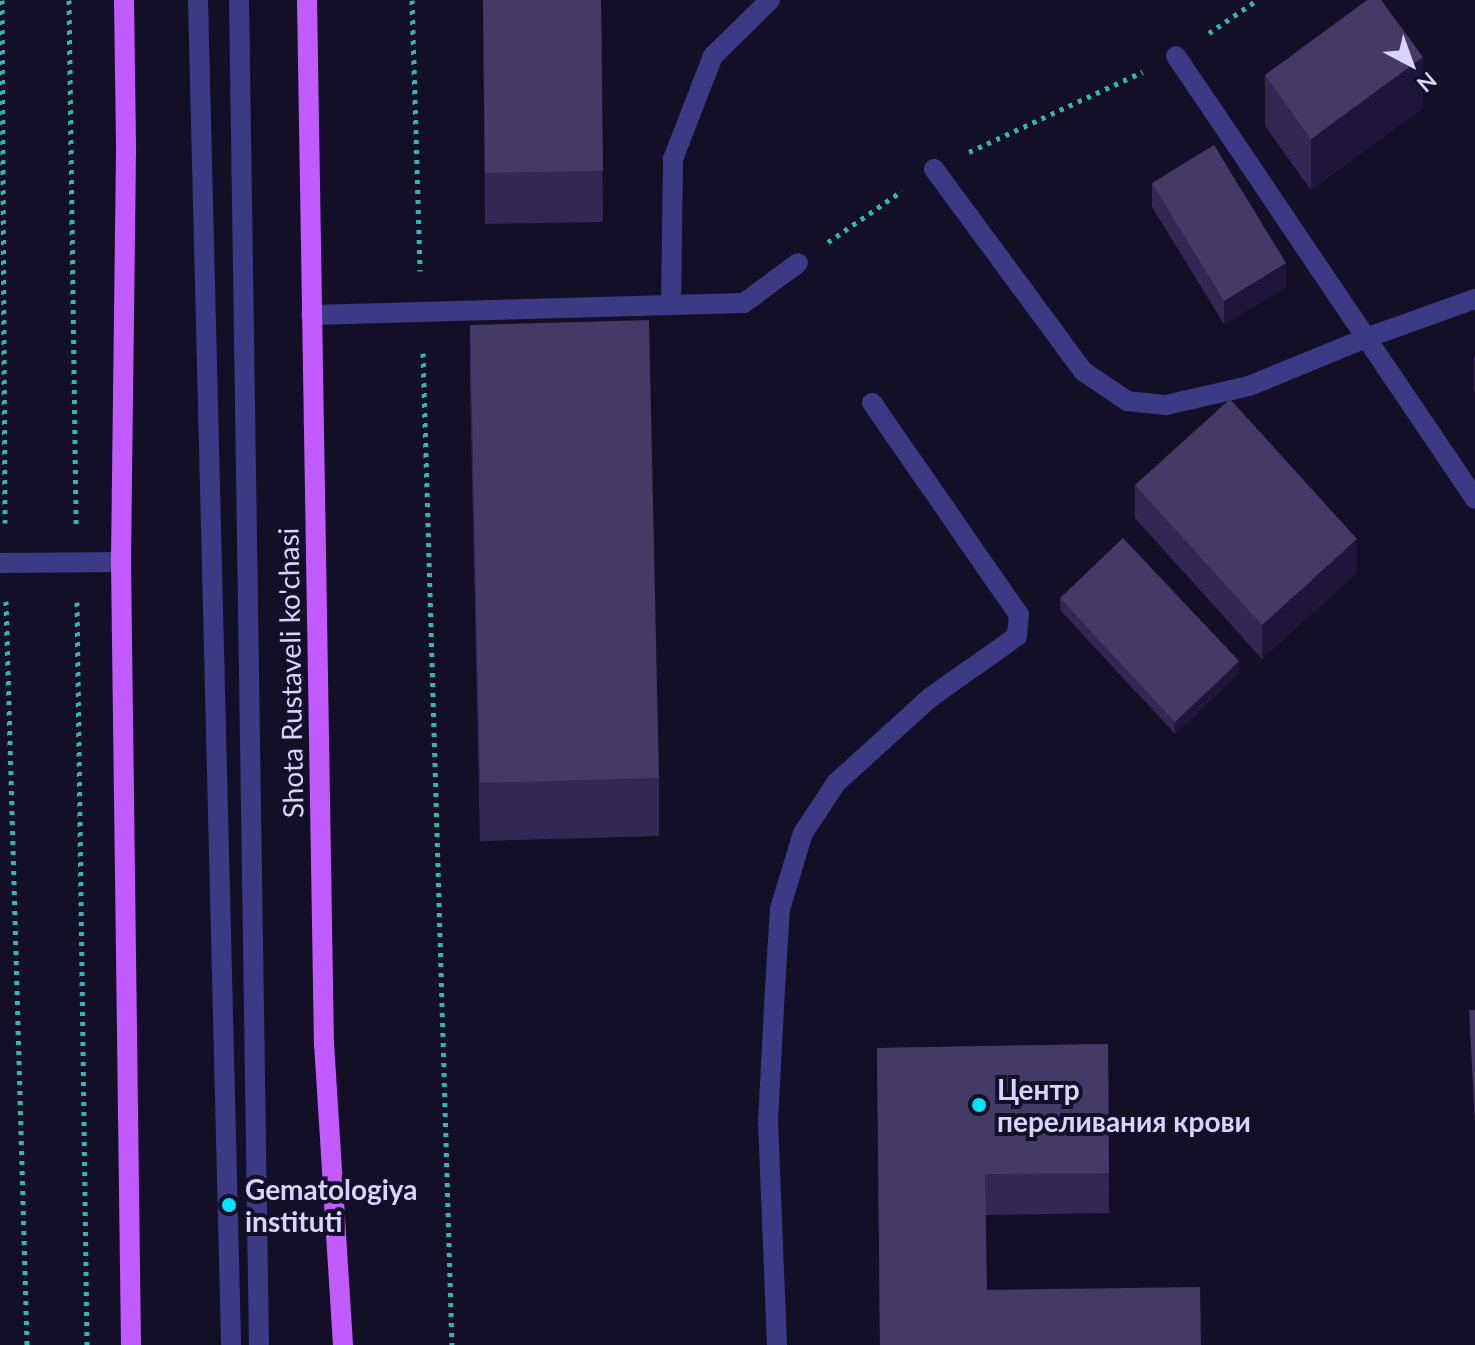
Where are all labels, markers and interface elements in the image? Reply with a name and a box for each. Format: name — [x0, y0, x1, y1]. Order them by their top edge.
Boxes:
north arrow — [1371, 24, 1451, 104]
text: N — [1412, 67, 1442, 98]
street label: Shota Rustaveli ko'chasi — [271, 527, 309, 819]
place label: Центр переливания крови — [997, 1072, 1251, 1138]
marker: Центр переливания крови — [968, 1094, 990, 1116]
place label: Gematologiya instituti — [245, 1172, 417, 1238]
marker: Gematologiya instituti — [220, 1196, 238, 1214]

